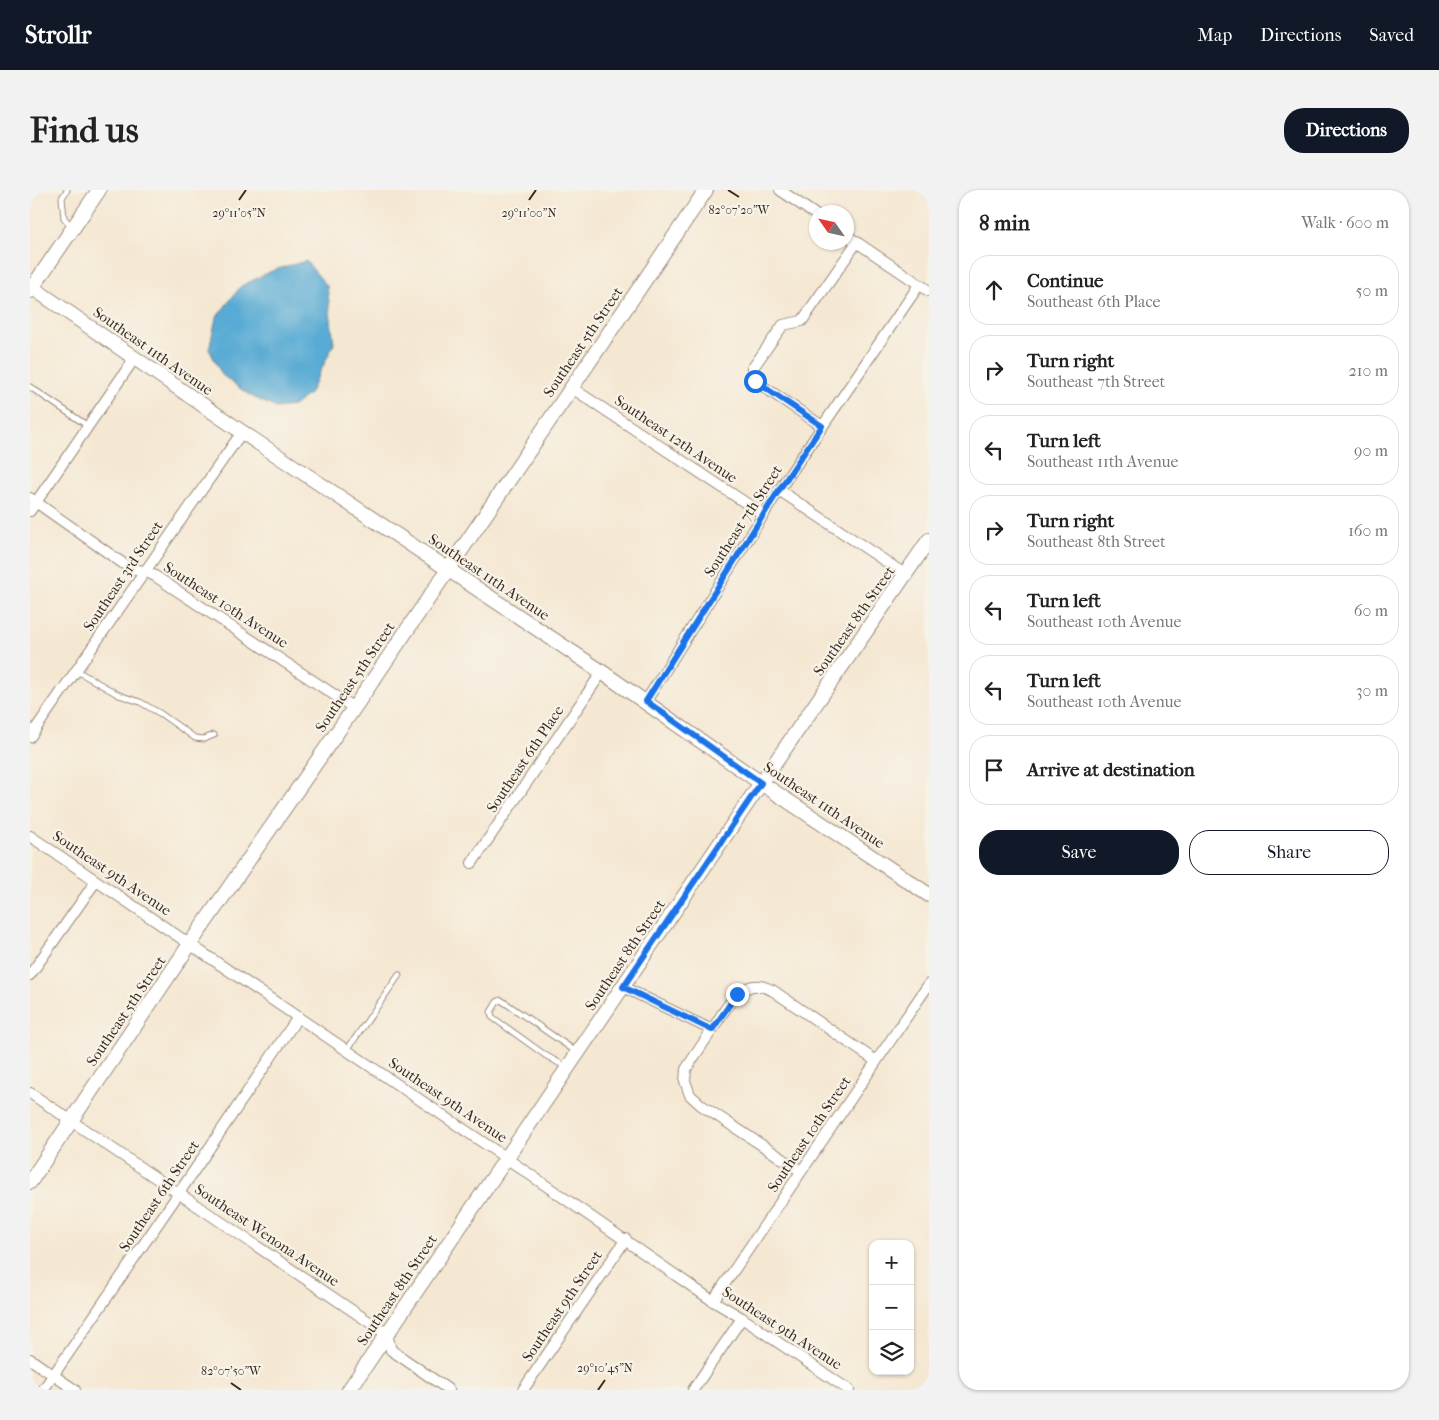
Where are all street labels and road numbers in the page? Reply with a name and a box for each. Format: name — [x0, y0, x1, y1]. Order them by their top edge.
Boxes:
street label: Southeast 5th Street — [540, 283, 627, 400]
street label: Southeast 11th Avenue — [90, 303, 217, 399]
street label: Southeast 12th Avenue — [611, 391, 741, 487]
street label: Southeast 7th Street — [700, 461, 786, 580]
street label: Southeast 3rd Street — [79, 517, 167, 635]
street label: Southeast 11th Avenue — [425, 530, 553, 624]
street label: Southeast 10th Avenue — [160, 558, 292, 652]
street label: Southeast 8th Street — [809, 562, 899, 679]
street label: Southeast 5th Street — [312, 618, 399, 735]
street label: Southeast 6th Place — [483, 702, 568, 816]
street label: Southeast 11th Avenue — [760, 758, 888, 852]
street label: Southeast 9th Avenue — [49, 827, 175, 920]
street label: Southeast 8th Street — [581, 896, 669, 1014]
street label: Southeast 5th Street — [83, 952, 170, 1069]
street label: Southeast 9th Avenue — [385, 1054, 511, 1147]
street label: Southeast 10th Street — [764, 1072, 855, 1195]
street label: Southeast 6th Street — [115, 1136, 203, 1255]
street label: Southeast Wenona Avenue — [191, 1180, 343, 1290]
street label: Southeast 8th Street — [353, 1231, 441, 1349]
street label: Southeast 9th Street — [518, 1246, 606, 1365]
street label: Southeast 9th Avenue — [719, 1283, 846, 1374]

